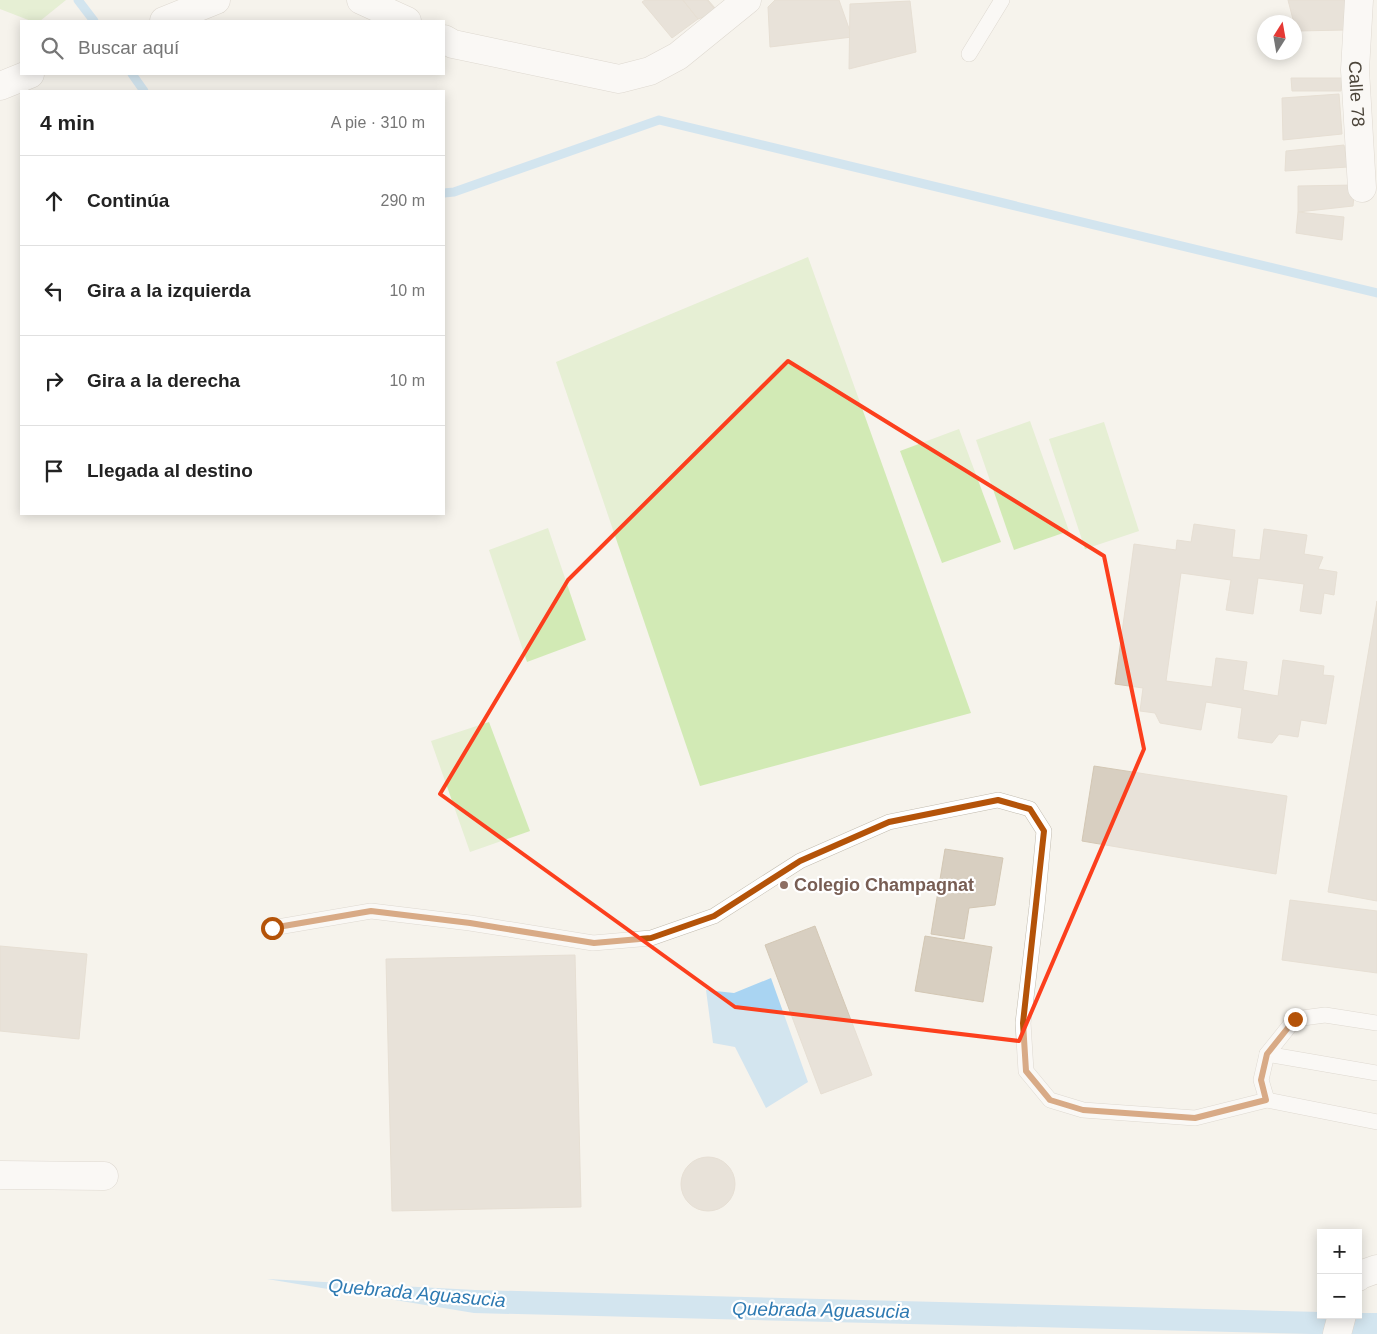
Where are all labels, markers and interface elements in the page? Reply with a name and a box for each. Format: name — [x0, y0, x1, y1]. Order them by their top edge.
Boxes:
north arrow — [1257, 15, 1302, 60]
search box — [20, 20, 445, 75]
icon: search — [38, 34, 66, 62]
text: Buscar aquí — [78, 37, 179, 58]
street label: Calle 78 — [1345, 60, 1368, 127]
text: 4 min — [40, 111, 95, 134]
text: A pie · 310 m — [331, 114, 425, 131]
icon: ahead — [40, 187, 68, 215]
text: Continúa — [87, 190, 169, 211]
text: 290 m — [381, 192, 425, 209]
icon: left — [40, 277, 68, 305]
text: Gira a la izquierda — [87, 280, 251, 301]
text: 10 m — [389, 282, 425, 299]
icon: right — [40, 367, 68, 395]
text: Gira a la derecha — [87, 370, 240, 391]
text: 10 m — [389, 372, 425, 389]
icon: arrive — [40, 457, 68, 485]
text: Llegada al destino — [87, 460, 253, 481]
place label: Colegio Champagnat — [794, 875, 974, 895]
marker: Colegio Champagnat — [778, 879, 790, 891]
route start — [261, 917, 284, 940]
route end — [1284, 1008, 1307, 1031]
map controls — [1317, 1229, 1362, 1319]
button: + — [1317, 1229, 1362, 1274]
button: − — [1317, 1274, 1362, 1319]
water label: Quebrada Aguasucia — [328, 1275, 506, 1311]
water label: Quebrada Aguasucia — [732, 1298, 910, 1322]

